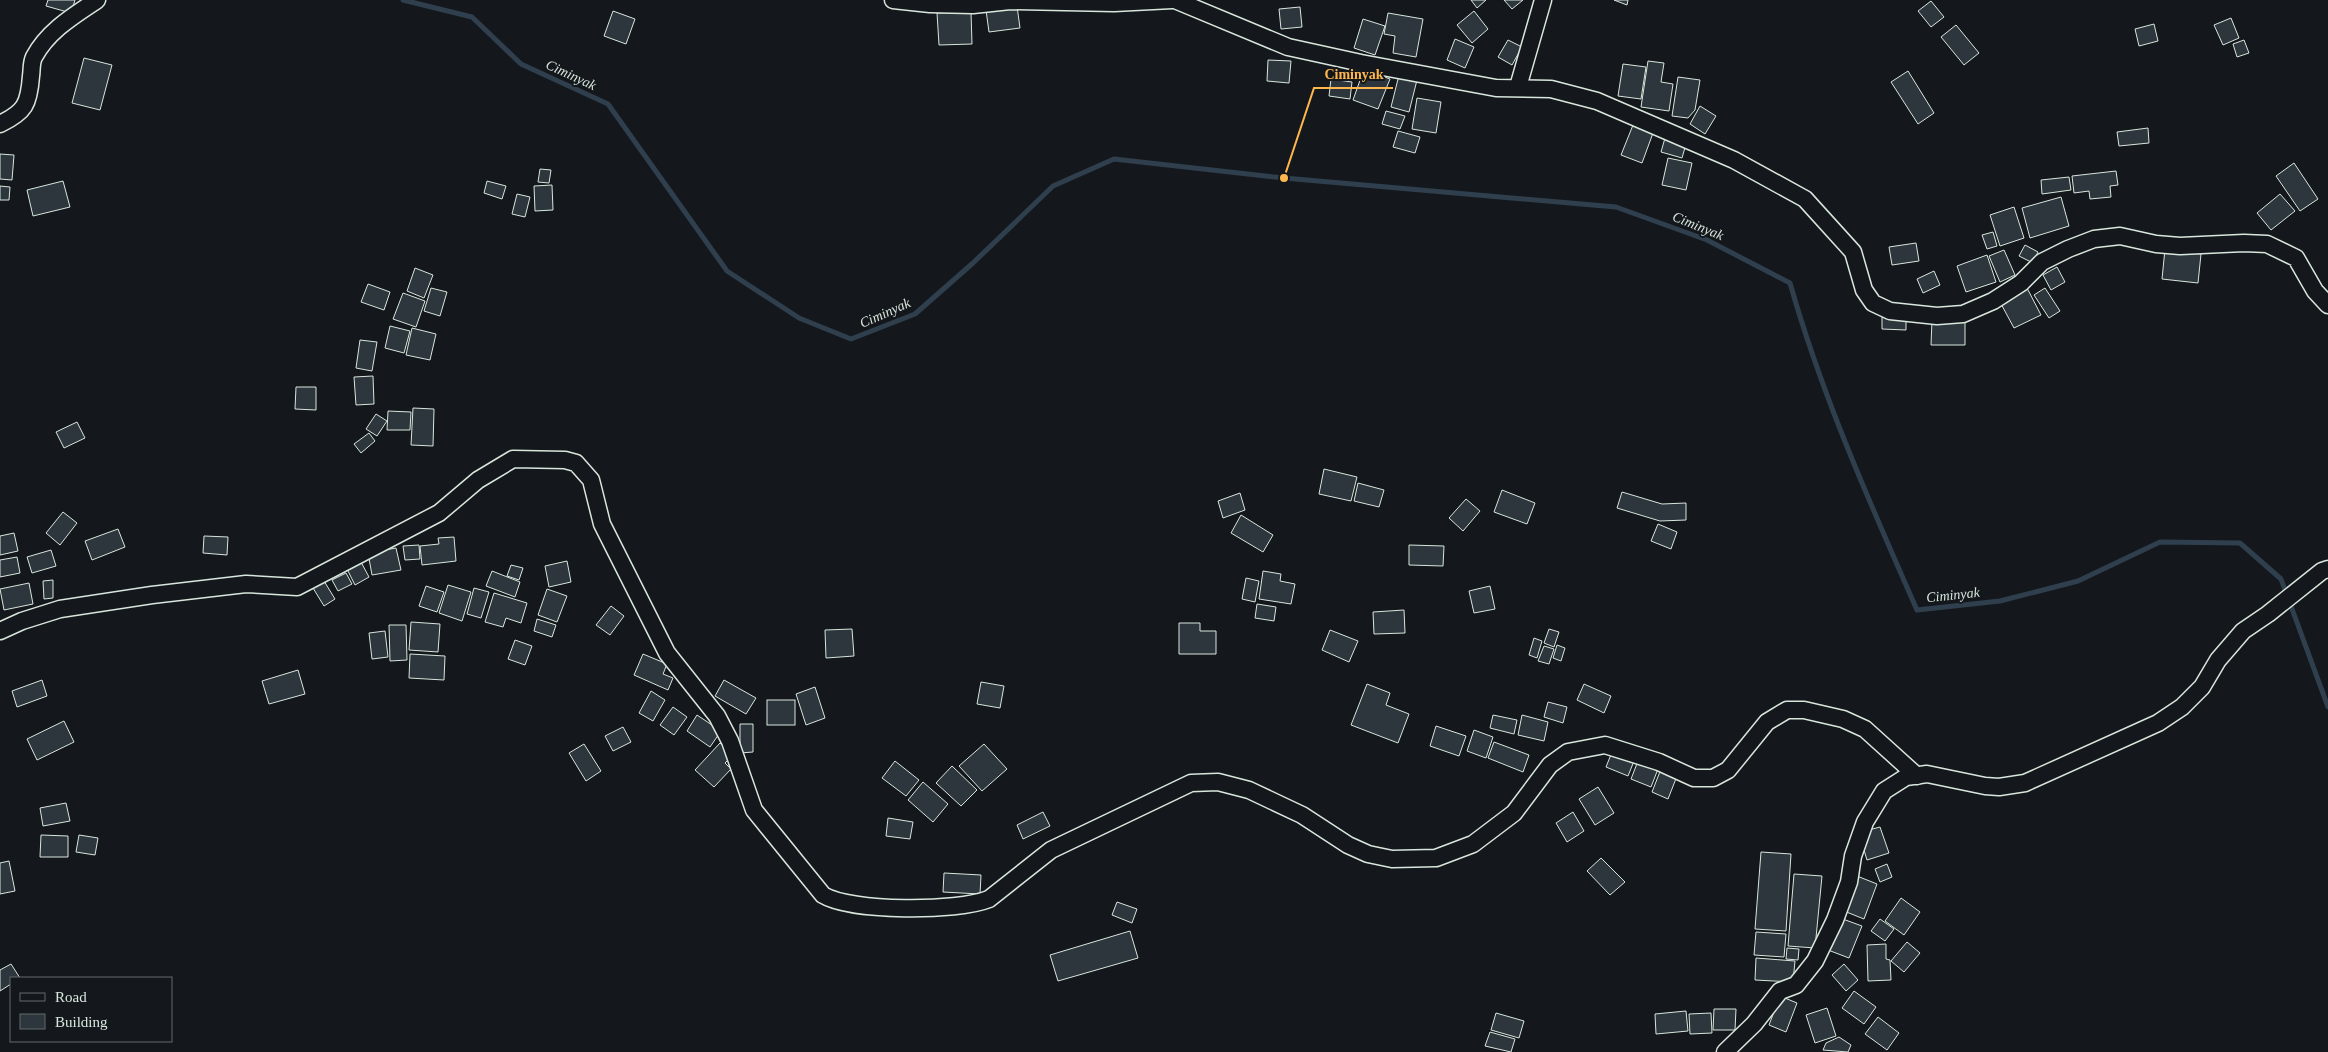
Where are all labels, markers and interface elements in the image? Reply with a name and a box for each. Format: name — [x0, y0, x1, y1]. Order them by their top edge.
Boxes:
water label: Ciminyak — [544, 57, 599, 93]
callout: Ciminyak — [1314, 59, 1393, 88]
text: Ciminyak — [1324, 67, 1384, 82]
water label: Ciminyak — [1670, 209, 1726, 243]
water label: Ciminyak — [857, 295, 913, 331]
water label: Ciminyak — [1926, 585, 1981, 605]
legend — [10, 977, 172, 1042]
text: Road — [55, 989, 87, 1005]
text: Building — [55, 1014, 108, 1030]

